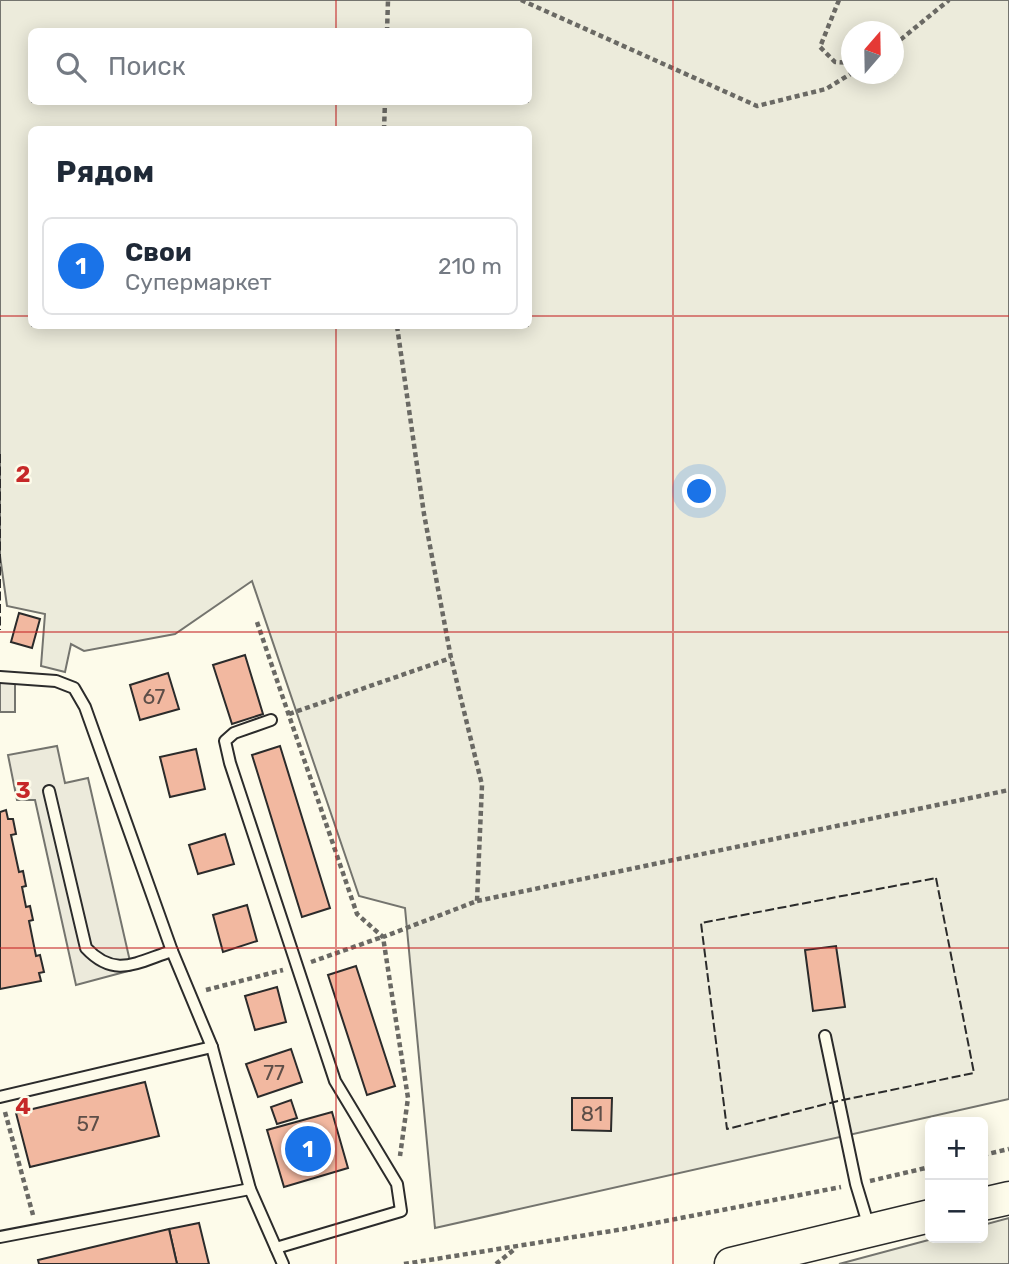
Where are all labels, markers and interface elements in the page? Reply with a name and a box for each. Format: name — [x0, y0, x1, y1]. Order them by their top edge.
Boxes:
north arrow — [841, 21, 904, 84]
search box — [28, 28, 532, 105]
icon: search — [52, 48, 90, 86]
text: Поиск — [108, 51, 186, 82]
text: Рядом — [56, 154, 154, 190]
text: Свои — [125, 237, 191, 268]
text: 1 — [75, 252, 87, 280]
text: 210 m — [438, 252, 502, 280]
text: Супермаркет — [125, 268, 272, 296]
text: 2 — [16, 460, 30, 488]
your location — [682, 474, 716, 508]
house number: 67 — [143, 684, 166, 709]
text: 3 — [15, 776, 31, 804]
house number: 77 — [263, 1060, 285, 1085]
text: 4 — [15, 1092, 31, 1120]
house number: 81 — [581, 1101, 603, 1126]
house number: 57 — [76, 1111, 100, 1136]
map controls — [925, 1117, 988, 1243]
button: + — [925, 1117, 988, 1180]
pin: 1 — [285, 1123, 331, 1175]
button: − — [925, 1180, 988, 1243]

